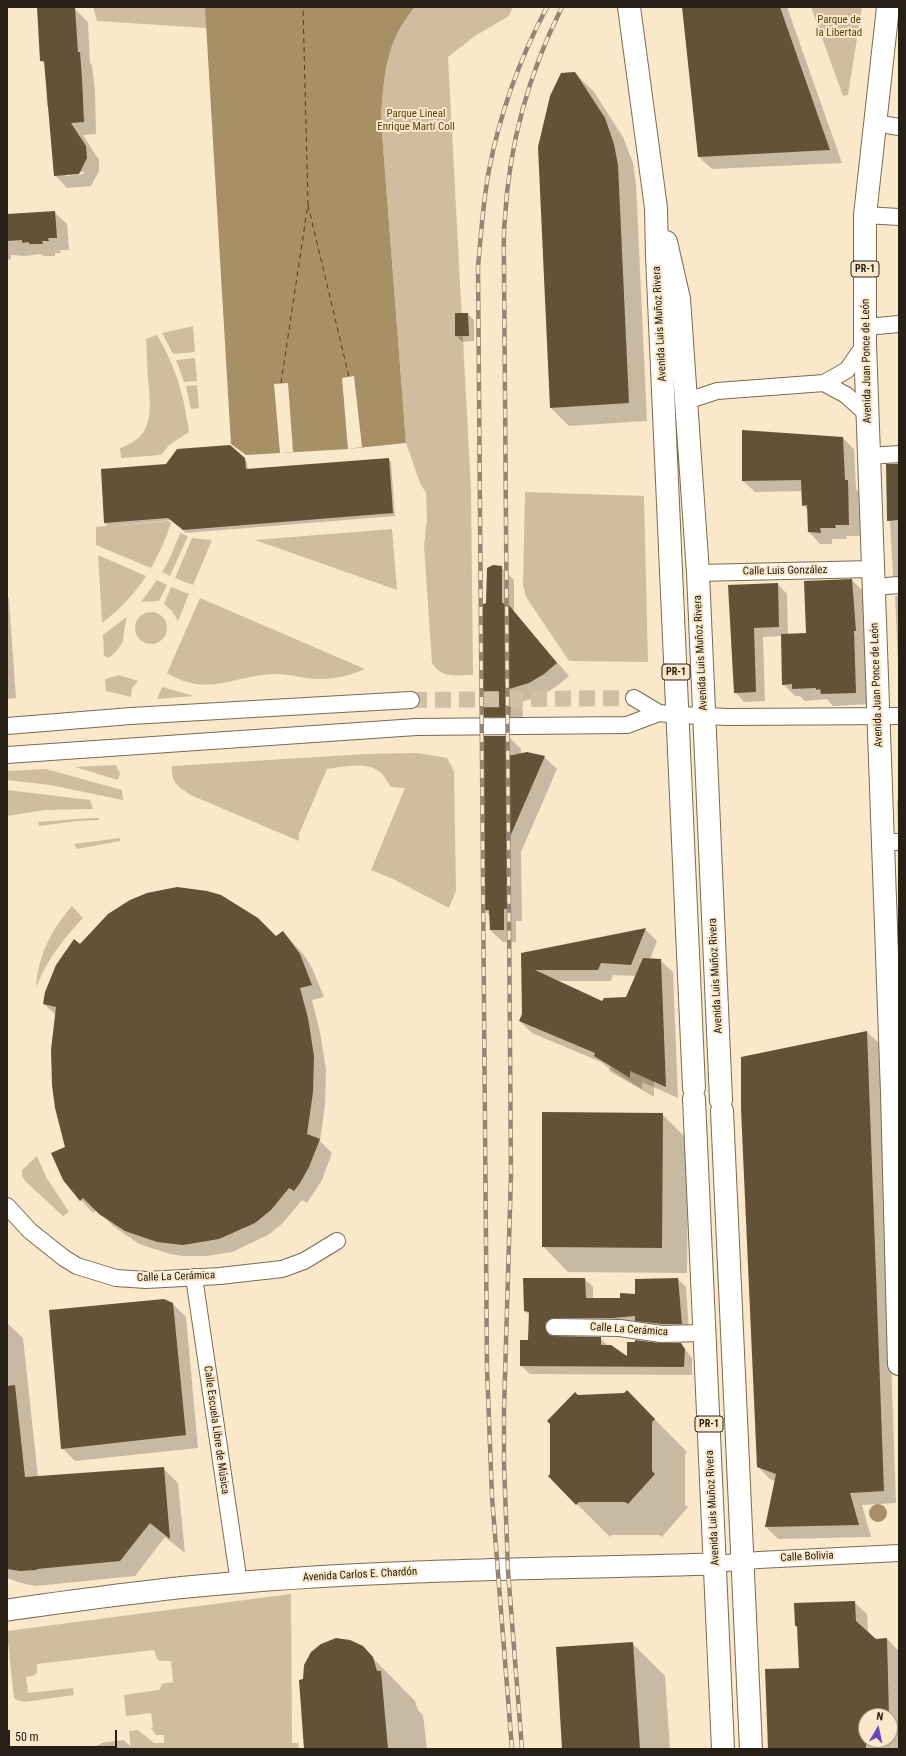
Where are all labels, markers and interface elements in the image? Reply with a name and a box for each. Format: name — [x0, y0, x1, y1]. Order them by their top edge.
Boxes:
park label: Parque de la Libertad — [816, 13, 862, 39]
park label: Parque Lineal Enrique Martí Coll — [377, 107, 455, 133]
road number: PR-1 — [851, 261, 879, 277]
street label: Avenida Luis Muñoz Rivera — [650, 266, 670, 382]
street label: Avenida Juan Ponce de León — [859, 299, 875, 423]
street label: Calle Luis González — [743, 564, 827, 578]
street label: Avenida Luis Muñoz Rivera — [691, 595, 711, 711]
street label: Avenida Juan Ponce de León — [868, 622, 886, 748]
road number: PR-1 — [662, 664, 690, 680]
street label: Avenida Luis Muñoz Rivera — [706, 918, 726, 1034]
street label: Calle La Cerámica — [137, 1269, 215, 1285]
street label: Calle La Cerámica — [590, 1321, 668, 1339]
street label: Calle Escuela Libre de Música — [200, 1365, 232, 1495]
road number: PR-1 — [695, 1416, 723, 1432]
street label: Avenida Luis Muñoz Rivera — [703, 1450, 723, 1566]
street label: Calle Bolivia — [780, 1549, 834, 1565]
street label: Avenida Carlos E. Chardón — [302, 1565, 418, 1585]
north arrow — [858, 1708, 898, 1748]
text: N — [875, 1710, 884, 1724]
scale bar — [10, 1722, 119, 1748]
text: 50 m — [15, 1730, 39, 1744]

